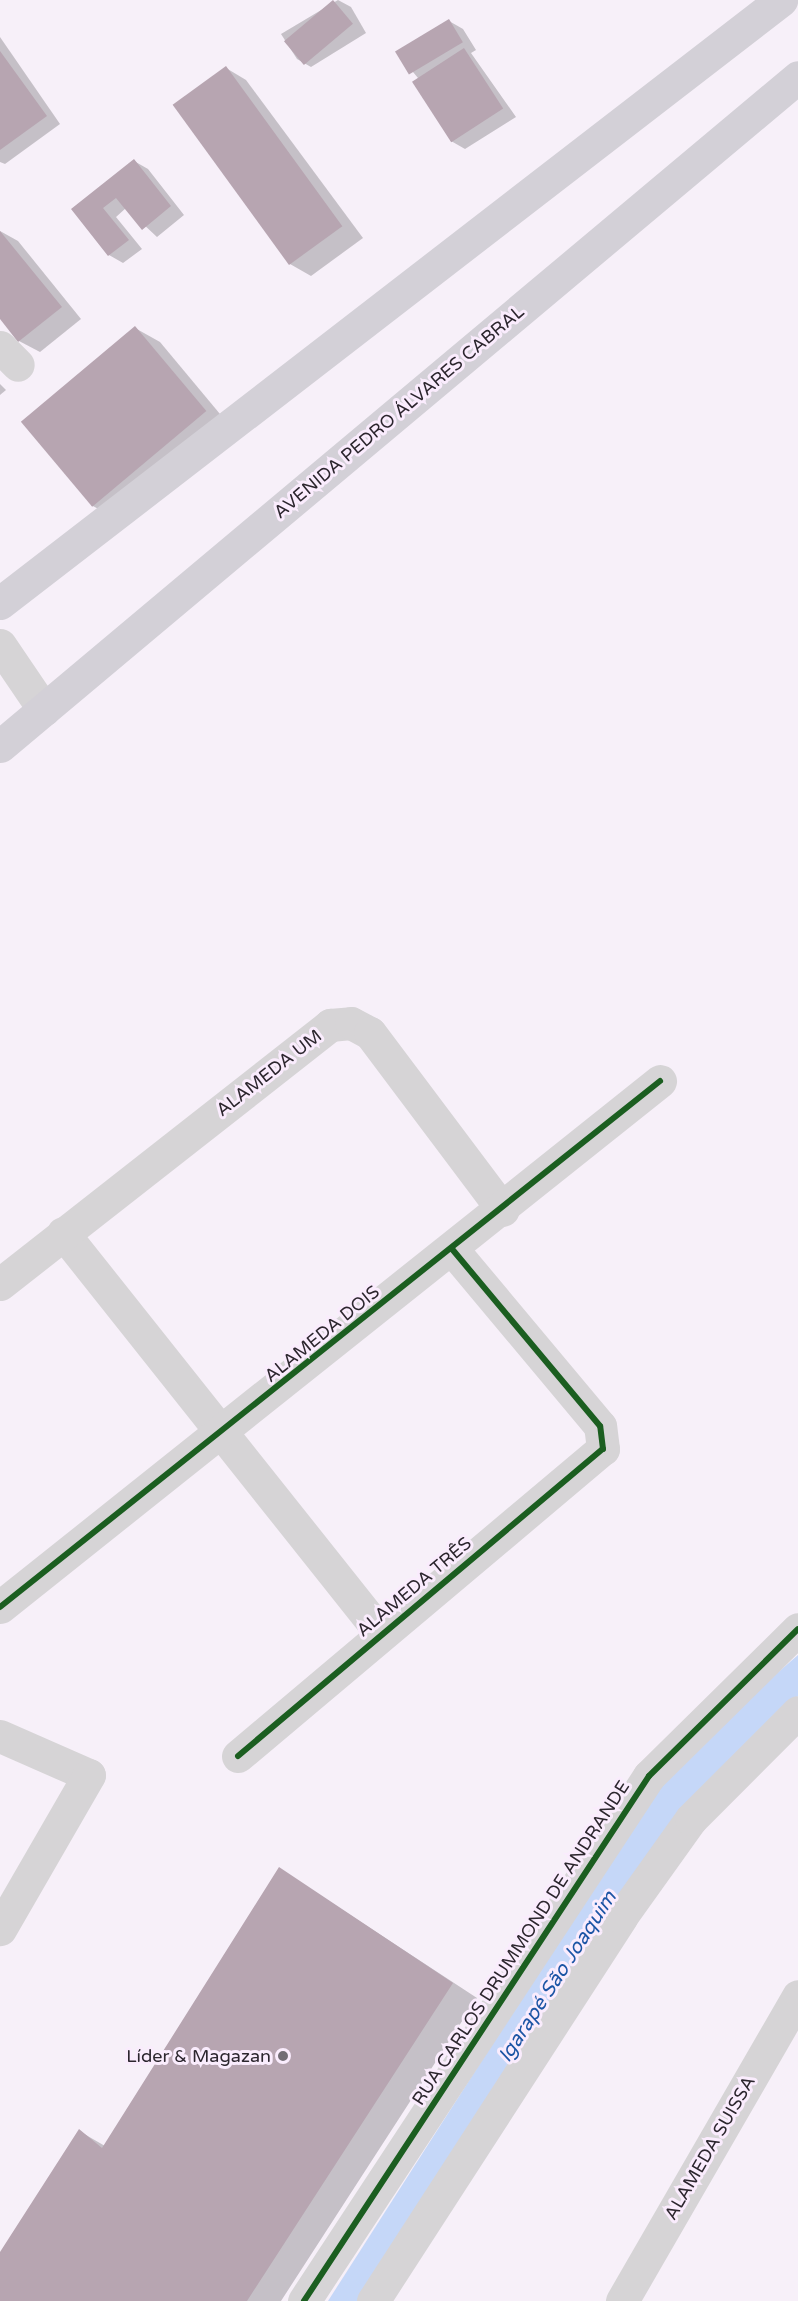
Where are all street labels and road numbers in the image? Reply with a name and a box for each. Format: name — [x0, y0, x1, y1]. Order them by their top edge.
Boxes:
street label: AVENIDA PEDRO ÁLVARES CABRAL — [270, 301, 528, 523]
street label: ALAMEDA UM — [212, 1025, 326, 1121]
street label: ALAMEDA DOIS — [260, 1281, 384, 1387]
street label: ALAMEDA TRÊS — [352, 1533, 476, 1641]
street label: RUA CARLOS DRUMMOND DE ANDRANDE — [408, 1777, 634, 2109]
street label: ALAMEDA SUISSA — [660, 2072, 760, 2224]

